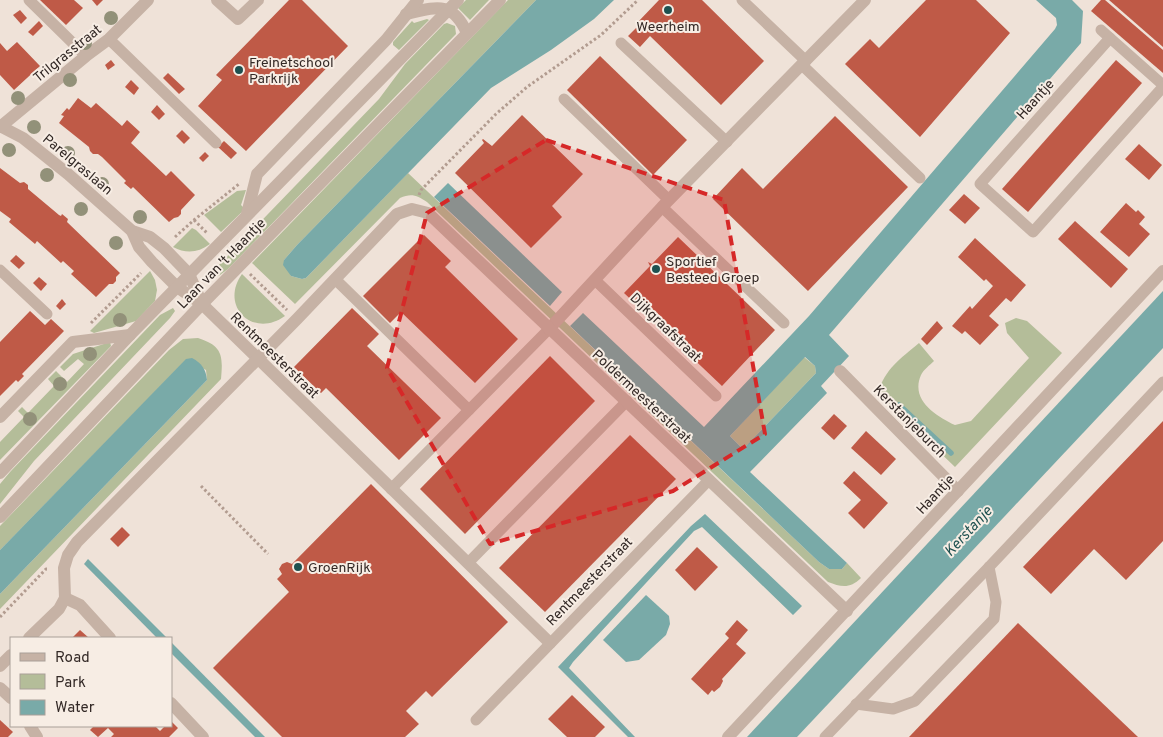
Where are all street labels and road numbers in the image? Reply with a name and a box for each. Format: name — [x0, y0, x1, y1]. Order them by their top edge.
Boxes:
street label: Trilgrasstraat — [30, 21, 105, 87]
street label: Haantje — [1014, 76, 1059, 124]
street label: Parelgraslaan — [39, 131, 115, 199]
street label: Laan van 't Haantje — [174, 215, 270, 313]
street label: Dijkgraafstraat — [626, 290, 704, 366]
street label: Rentmeesterstraat — [226, 309, 322, 403]
street label: Poldermeesterstraat — [588, 347, 694, 447]
street label: Kerstanjeburch — [869, 382, 949, 462]
street label: Haantje — [913, 472, 959, 519]
street label: Rentmeesterstraat — [543, 534, 637, 630]

